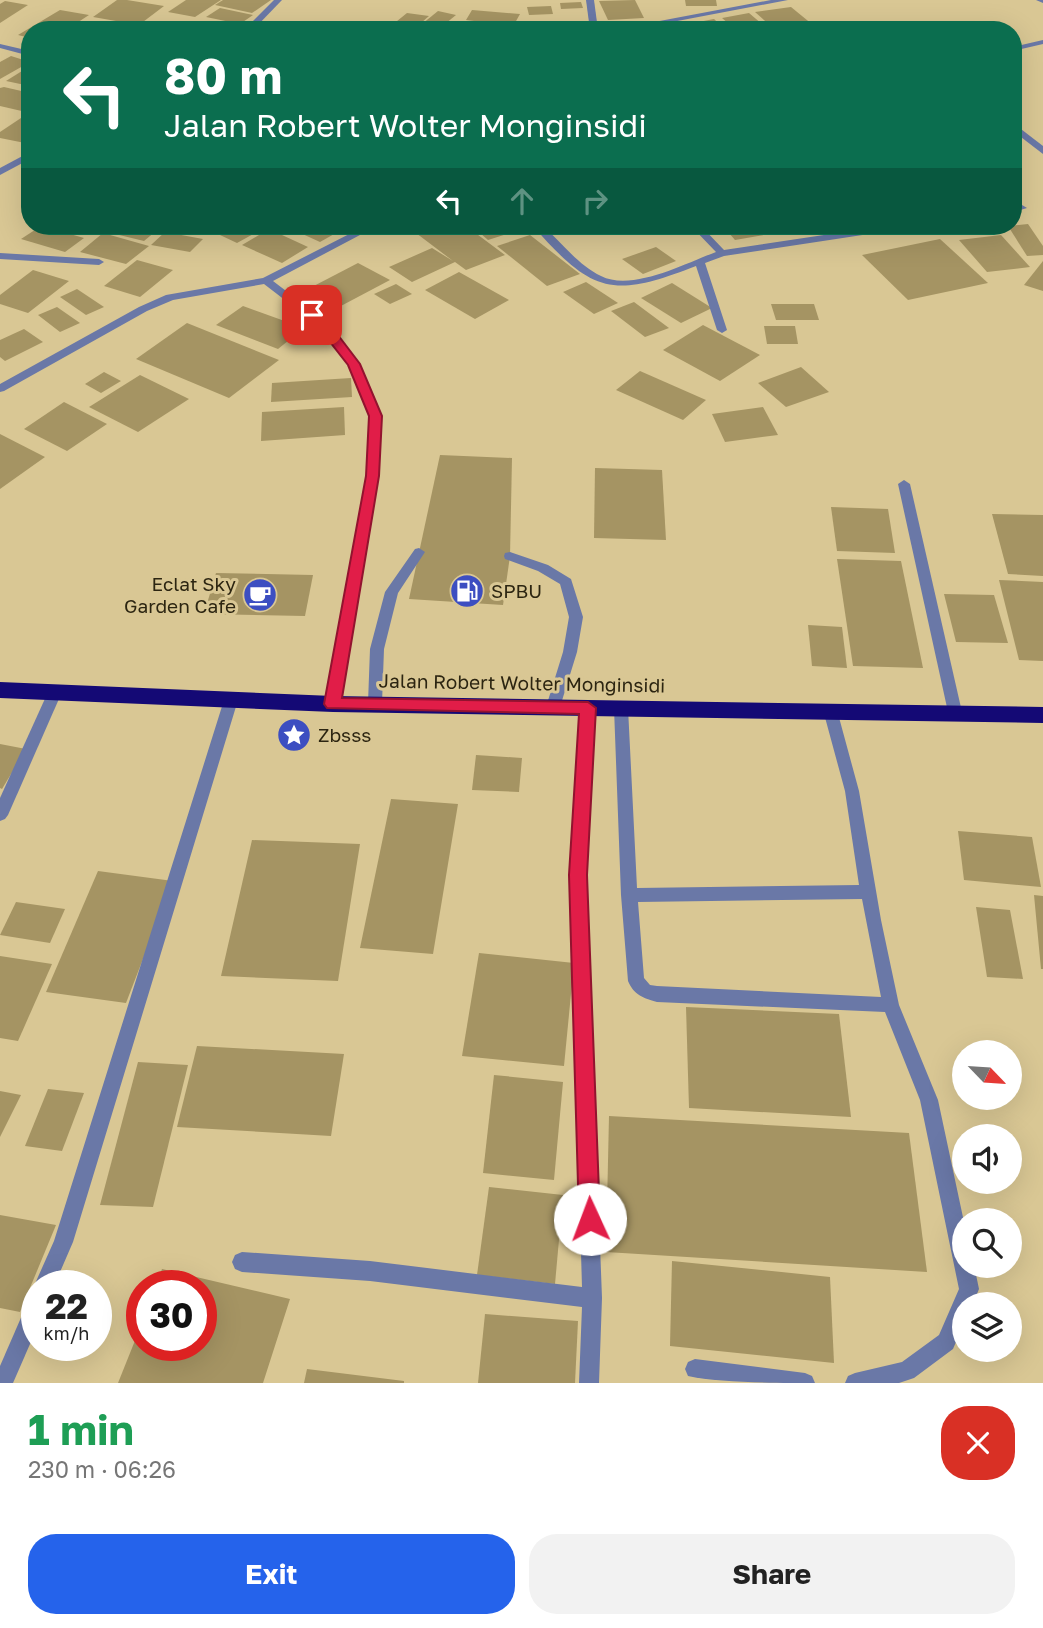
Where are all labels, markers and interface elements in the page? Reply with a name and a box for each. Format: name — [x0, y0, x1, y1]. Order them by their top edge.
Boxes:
text: 80 m — [164, 46, 282, 105]
icon: left — [49, 49, 140, 140]
text: Jalan Robert Wolter Monginsidi — [164, 106, 647, 144]
icon: left — [430, 182, 468, 220]
icon: ahead — [503, 182, 541, 220]
icon: right — [576, 182, 614, 220]
pin — [282, 285, 342, 345]
icon: arrive — [293, 296, 331, 334]
place label: Eclat Sky Garden Cafe — [124, 572, 236, 617]
fuel station icon: SPBU — [448, 572, 486, 610]
cafe icon: Eclat Sky Garden Cafe — [241, 576, 279, 614]
place label: SPBU — [491, 579, 542, 602]
street label: Jalan Robert Wolter Monginsidi — [378, 668, 666, 697]
place icon: Zbsss — [275, 716, 313, 754]
place label: Zbsss — [318, 723, 371, 746]
north arrow — [952, 1040, 1022, 1110]
map controls — [952, 1040, 1022, 1362]
button: sound — [952, 1124, 1022, 1194]
position arrow — [553, 1182, 627, 1256]
button: search — [952, 1208, 1022, 1278]
speed limit sign: 30 — [126, 1270, 217, 1361]
text: 22 — [45, 1285, 88, 1327]
button: layers — [952, 1292, 1022, 1362]
text: km/h — [44, 1322, 89, 1344]
text: 1 min — [28, 1404, 134, 1454]
button: close — [941, 1406, 1015, 1480]
text: 230 m · 06:26 — [28, 1455, 176, 1483]
button: Exit — [28, 1534, 515, 1614]
button: Share — [529, 1534, 1015, 1614]

